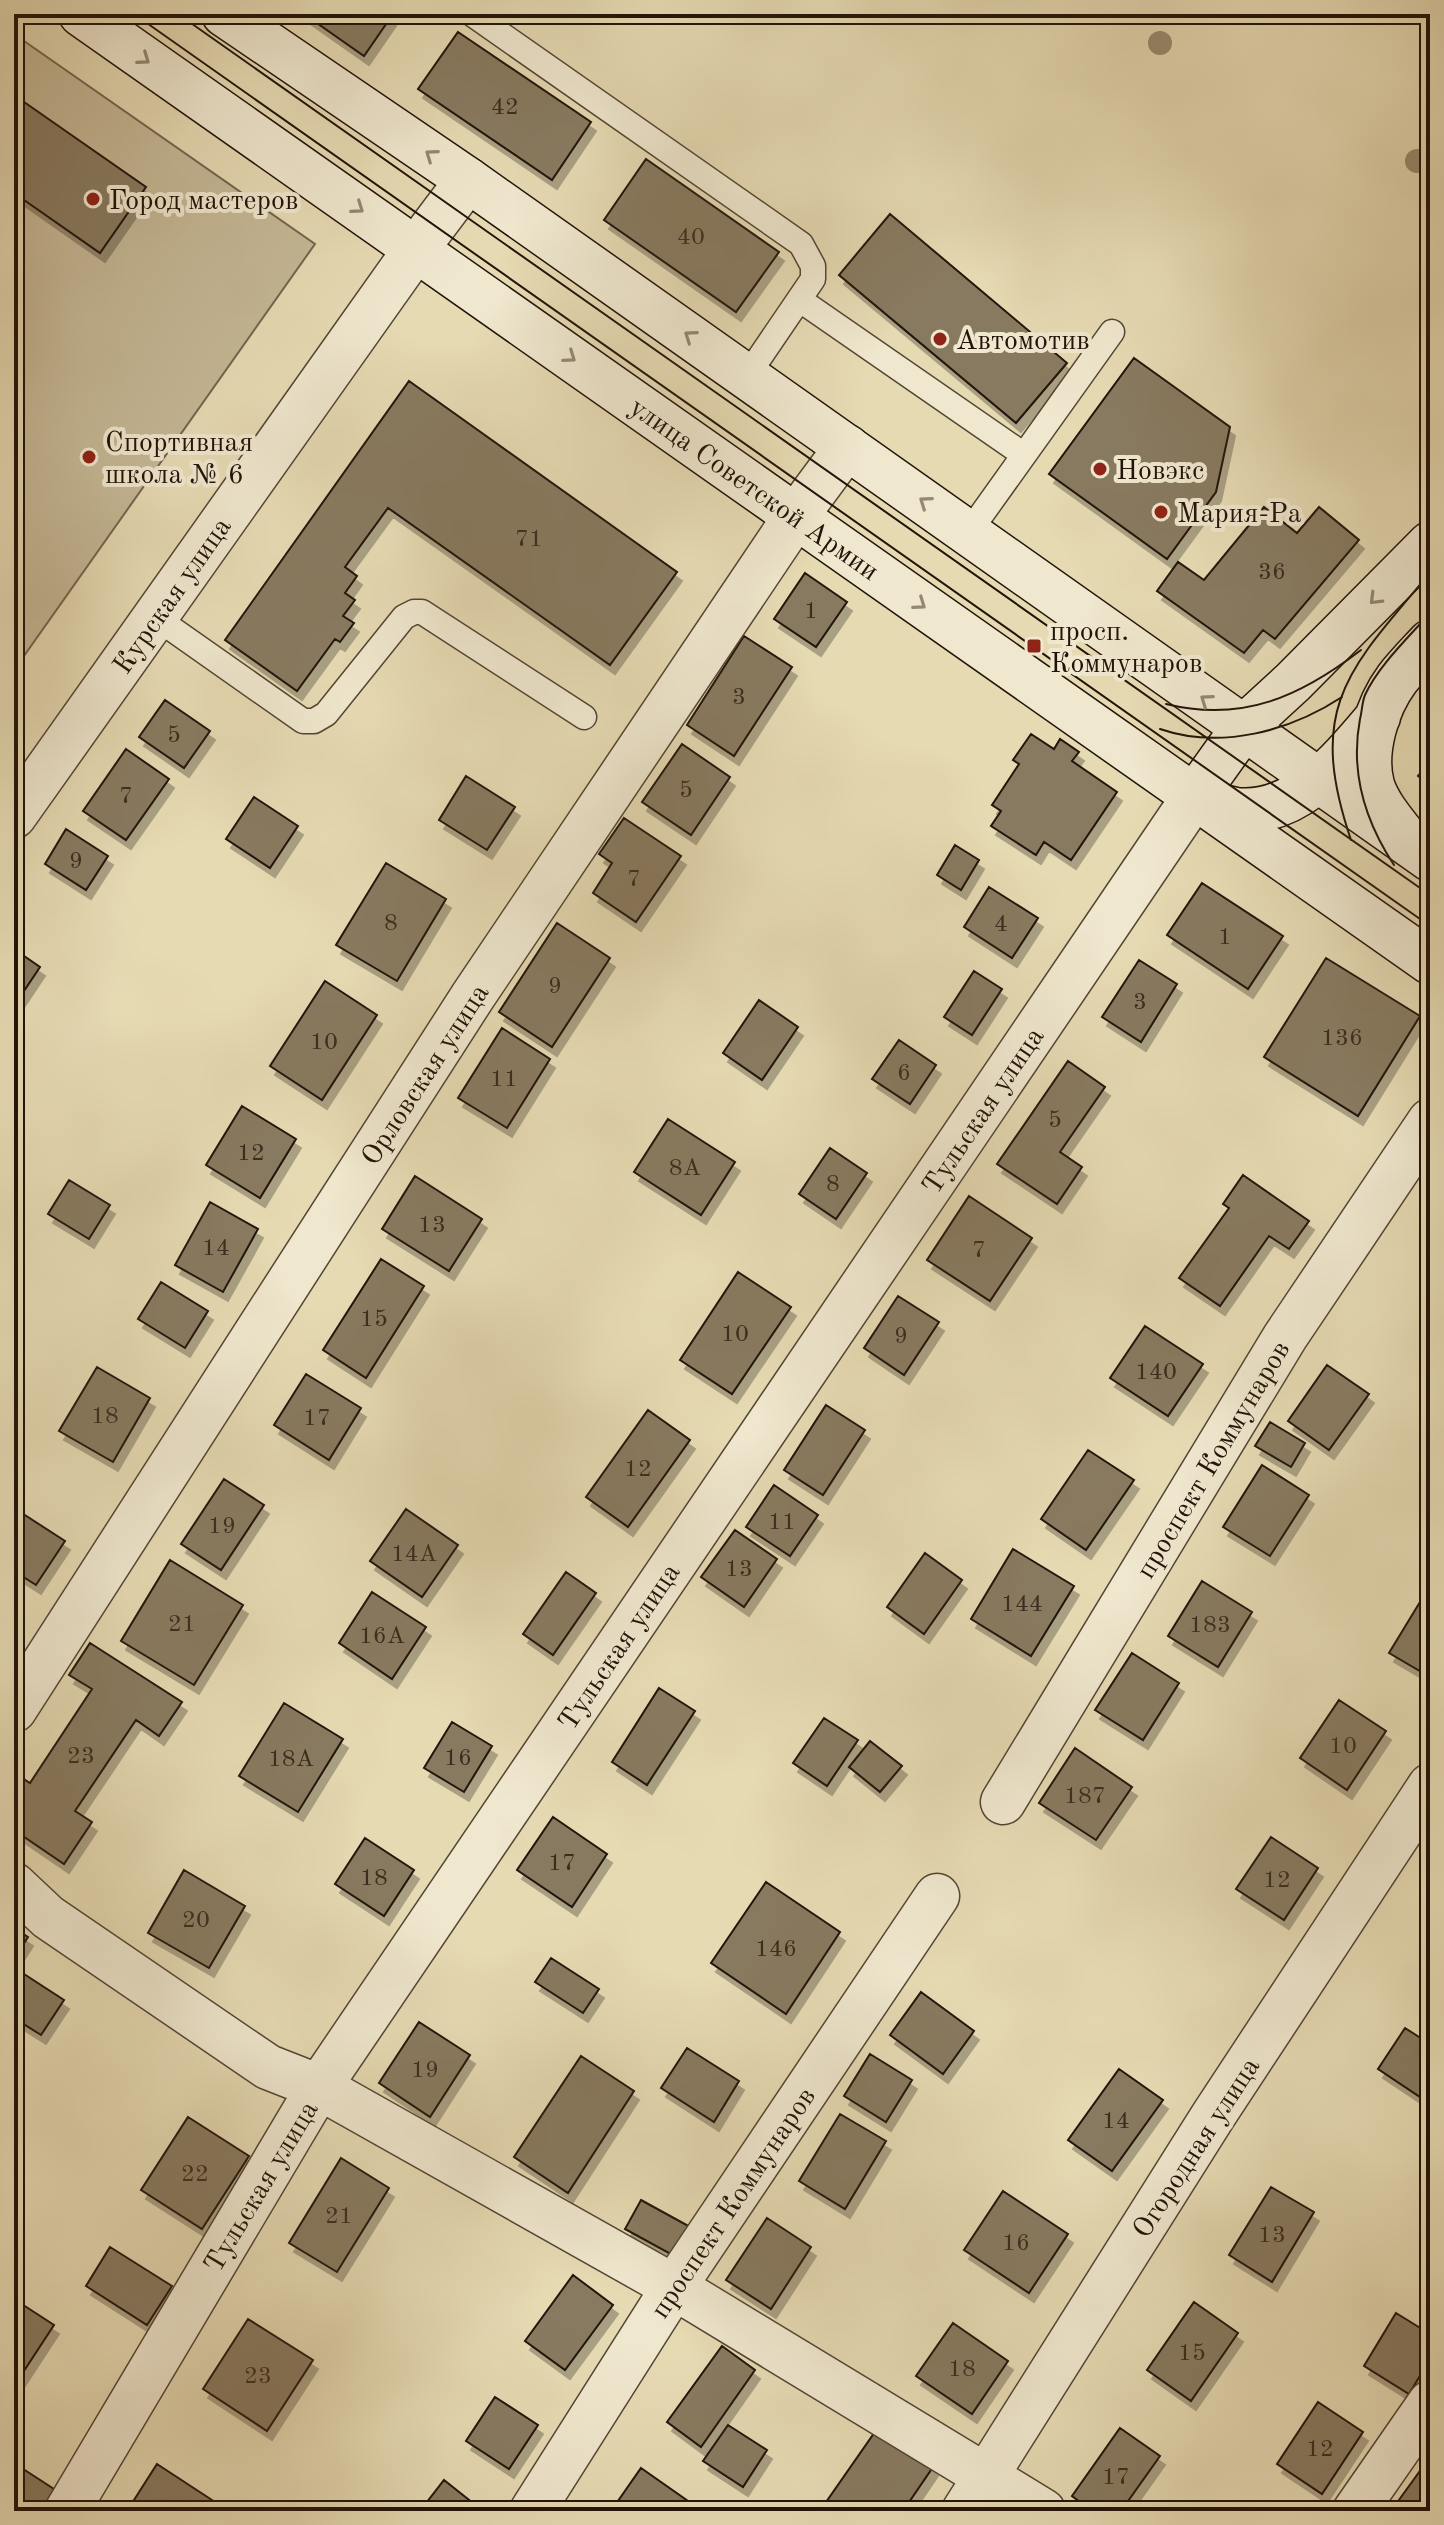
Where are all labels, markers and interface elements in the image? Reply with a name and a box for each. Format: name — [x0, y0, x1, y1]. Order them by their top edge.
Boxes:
one-way arrow — [136, 49, 150, 64]
house number: 42 — [491, 96, 519, 120]
one-way arrow — [426, 150, 440, 165]
place label: Город мастеров — [109, 188, 298, 216]
marker: Город мастеров — [84, 190, 102, 208]
one-way arrow — [349, 198, 363, 213]
house number: 40 — [677, 226, 705, 250]
place label: Автомотив — [956, 328, 1090, 356]
marker: Автомотив — [931, 330, 949, 348]
one-way arrow — [684, 331, 698, 346]
one-way arrow — [562, 347, 576, 362]
street label: улица Советской Армии — [624, 394, 883, 587]
place label: Спортивная школа № 6 — [105, 430, 253, 490]
marker: Спортивная школа № 6 — [80, 448, 98, 466]
place label: Новэкс — [1116, 458, 1204, 486]
marker: Новэкс — [1091, 460, 1109, 478]
one-way arrow — [920, 497, 934, 512]
place label: Мария-Ра — [1177, 501, 1302, 529]
marker: Мария-Ра — [1152, 503, 1170, 521]
street label: Курская улица — [109, 513, 238, 680]
house number: 71 — [515, 528, 543, 552]
house number: 36 — [1258, 561, 1286, 585]
one-way arrow — [1370, 590, 1384, 604]
one-way arrow — [912, 594, 926, 609]
house number: 1 — [804, 600, 818, 624]
place label: просп. Коммунаров — [1050, 619, 1202, 679]
marker: просп. Коммунаров — [1025, 637, 1043, 655]
house number: 3 — [732, 686, 746, 710]
one-way arrow — [1201, 695, 1215, 710]
house number: 5 — [167, 724, 181, 748]
house number: 5 — [679, 779, 693, 803]
house number: 7 — [119, 785, 133, 809]
house number: 9 — [69, 850, 83, 874]
house number: 7 — [627, 868, 641, 892]
house number: 8 — [384, 912, 398, 936]
house number: 4 — [994, 913, 1008, 937]
house number: 1 — [1218, 926, 1232, 950]
house number: 9 — [548, 975, 562, 999]
street label: Орловская улица — [358, 980, 495, 1171]
house number: 3 — [1133, 991, 1147, 1015]
street label: Тульская улица — [918, 1023, 1051, 1200]
house number: 136 — [1321, 1027, 1363, 1051]
house number: 10 — [310, 1031, 338, 1055]
house number: 6 — [897, 1062, 911, 1086]
house number: 11 — [490, 1068, 518, 1092]
house number: 5 — [1048, 1109, 1062, 1133]
house number: 12 — [237, 1142, 265, 1166]
house number: 8А — [669, 1157, 701, 1181]
house number: 8 — [826, 1173, 840, 1197]
house number: 13 — [418, 1214, 446, 1238]
house number: 14 — [202, 1237, 230, 1261]
house number: 7 — [972, 1239, 986, 1263]
house number: 15 — [360, 1308, 388, 1332]
house number: 10 — [721, 1323, 749, 1347]
house number: 9 — [894, 1325, 908, 1349]
street label: проспект Коммунаров — [1133, 1337, 1297, 1584]
house number: 140 — [1135, 1361, 1177, 1385]
house number: 18 — [91, 1405, 119, 1429]
house number: 17 — [303, 1407, 331, 1431]
house number: 12 — [624, 1458, 652, 1482]
house number: 11 — [768, 1511, 796, 1535]
house number: 19 — [208, 1515, 236, 1539]
house number: 14А — [391, 1543, 437, 1567]
house number: 13 — [725, 1558, 753, 1582]
street label: Тульская улица — [554, 1559, 687, 1736]
house number: 144 — [1001, 1593, 1043, 1617]
house number: 21 — [168, 1613, 196, 1637]
house number: 183 — [1189, 1614, 1231, 1638]
house number: 16А — [359, 1625, 405, 1649]
house number: 10 — [1329, 1735, 1357, 1759]
house number: 23 — [67, 1745, 95, 1769]
house number: 16 — [444, 1747, 472, 1771]
house number: 18А — [268, 1748, 314, 1772]
house number: 187 — [1064, 1785, 1106, 1809]
house number: 17 — [548, 1852, 576, 1876]
house number: 18 — [360, 1867, 388, 1891]
house number: 12 — [1263, 1869, 1291, 1893]
house number: 20 — [182, 1909, 210, 1933]
house number: 146 — [755, 1938, 797, 1962]
street label: Огородная улица — [1129, 2053, 1266, 2244]
house number: 19 — [411, 2059, 439, 2083]
street label: проспект Коммунаров — [647, 2083, 822, 2324]
street label: Тульская улица — [200, 2097, 325, 2278]
house number: 14 — [1102, 2110, 1130, 2134]
house number: 22 — [181, 2163, 209, 2187]
house number: 21 — [325, 2205, 353, 2229]
house number: 13 — [1258, 2224, 1286, 2248]
house number: 16 — [1002, 2232, 1030, 2256]
house number: 15 — [1178, 2342, 1206, 2366]
house number: 18 — [948, 2358, 976, 2382]
house number: 23 — [244, 2365, 272, 2389]
house number: 12 — [1306, 2438, 1334, 2462]
house number: 17 — [1102, 2466, 1130, 2490]

